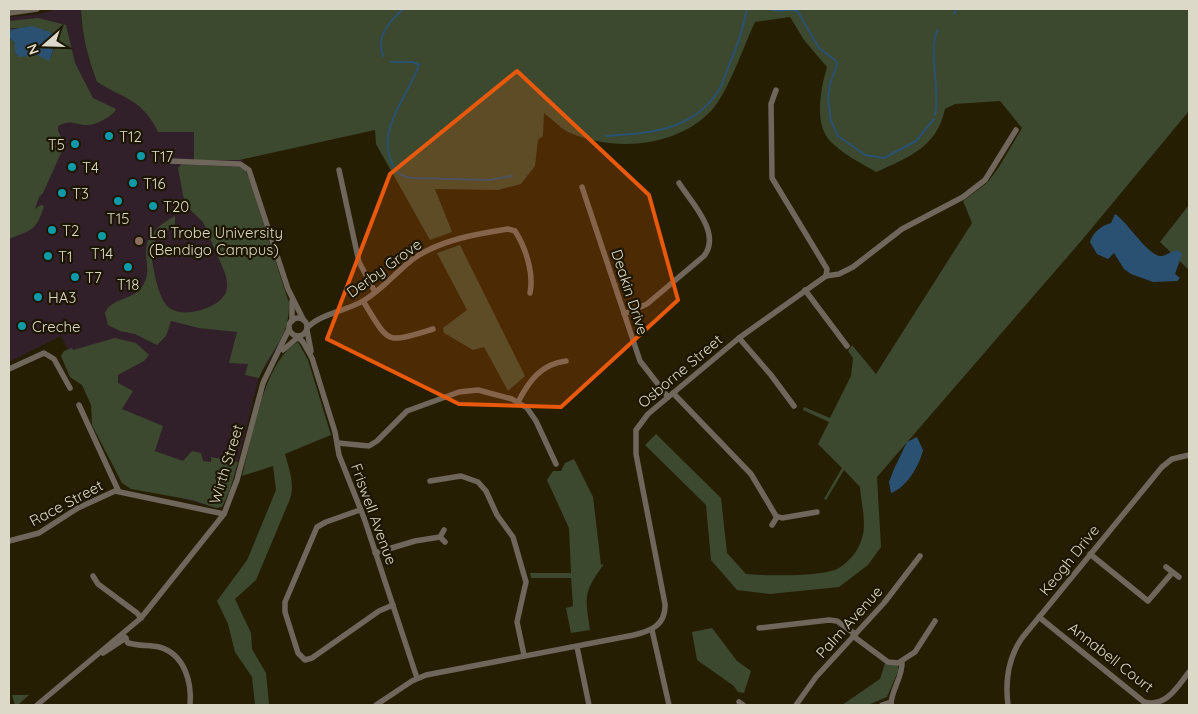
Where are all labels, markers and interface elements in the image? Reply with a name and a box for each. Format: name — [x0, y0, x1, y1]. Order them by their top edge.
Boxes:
north arrow — [20, 20, 70, 70]
text: N — [23, 42, 43, 57]
place label: T12 — [119, 127, 142, 146]
marker: T12 — [103, 130, 115, 142]
place label: T5 — [48, 135, 65, 154]
marker: T5 — [69, 138, 81, 150]
place label: T17 — [151, 147, 174, 166]
marker: T17 — [135, 150, 147, 162]
place label: T4 — [82, 158, 99, 177]
marker: T4 — [66, 161, 78, 173]
place label: T16 — [143, 174, 166, 193]
marker: T16 — [127, 177, 139, 189]
place label: T3 — [72, 184, 89, 203]
marker: T3 — [56, 187, 68, 199]
marker: T15 — [112, 195, 124, 207]
place label: T20 — [163, 197, 189, 216]
marker: T20 — [147, 200, 159, 212]
place label: T15 — [107, 209, 129, 228]
place label: T2 — [62, 221, 79, 240]
place label: La Trobe University (Bendigo Campus) — [149, 223, 283, 259]
marker: T2 — [46, 224, 58, 236]
marker: T14 — [96, 230, 108, 242]
street label: Derby Grove — [343, 234, 425, 302]
marker: La Trobe University (Bendigo Campus) — [133, 235, 145, 247]
place label: T14 — [91, 244, 113, 263]
place label: T1 — [58, 247, 73, 266]
street label: Deakin Drive — [607, 247, 653, 337]
marker: T1 — [42, 250, 54, 262]
marker: T18 — [122, 261, 134, 273]
place label: T7 — [85, 268, 102, 287]
marker: T7 — [69, 271, 81, 283]
place label: T18 — [117, 275, 139, 294]
place label: HA3 — [48, 288, 77, 307]
marker: HA3 — [32, 291, 44, 303]
place label: Creche — [32, 317, 80, 336]
marker: Creche — [16, 320, 28, 332]
street label: Osborne Street — [634, 330, 726, 412]
street label: Wirth Street — [205, 422, 247, 506]
street label: Friswell Avenue — [347, 461, 401, 567]
street label: Race Street — [26, 476, 106, 530]
street label: Keogh Drive — [1035, 521, 1103, 599]
street label: Palm Avenue — [812, 582, 886, 662]
street label: Annabell Court — [1065, 618, 1157, 696]

